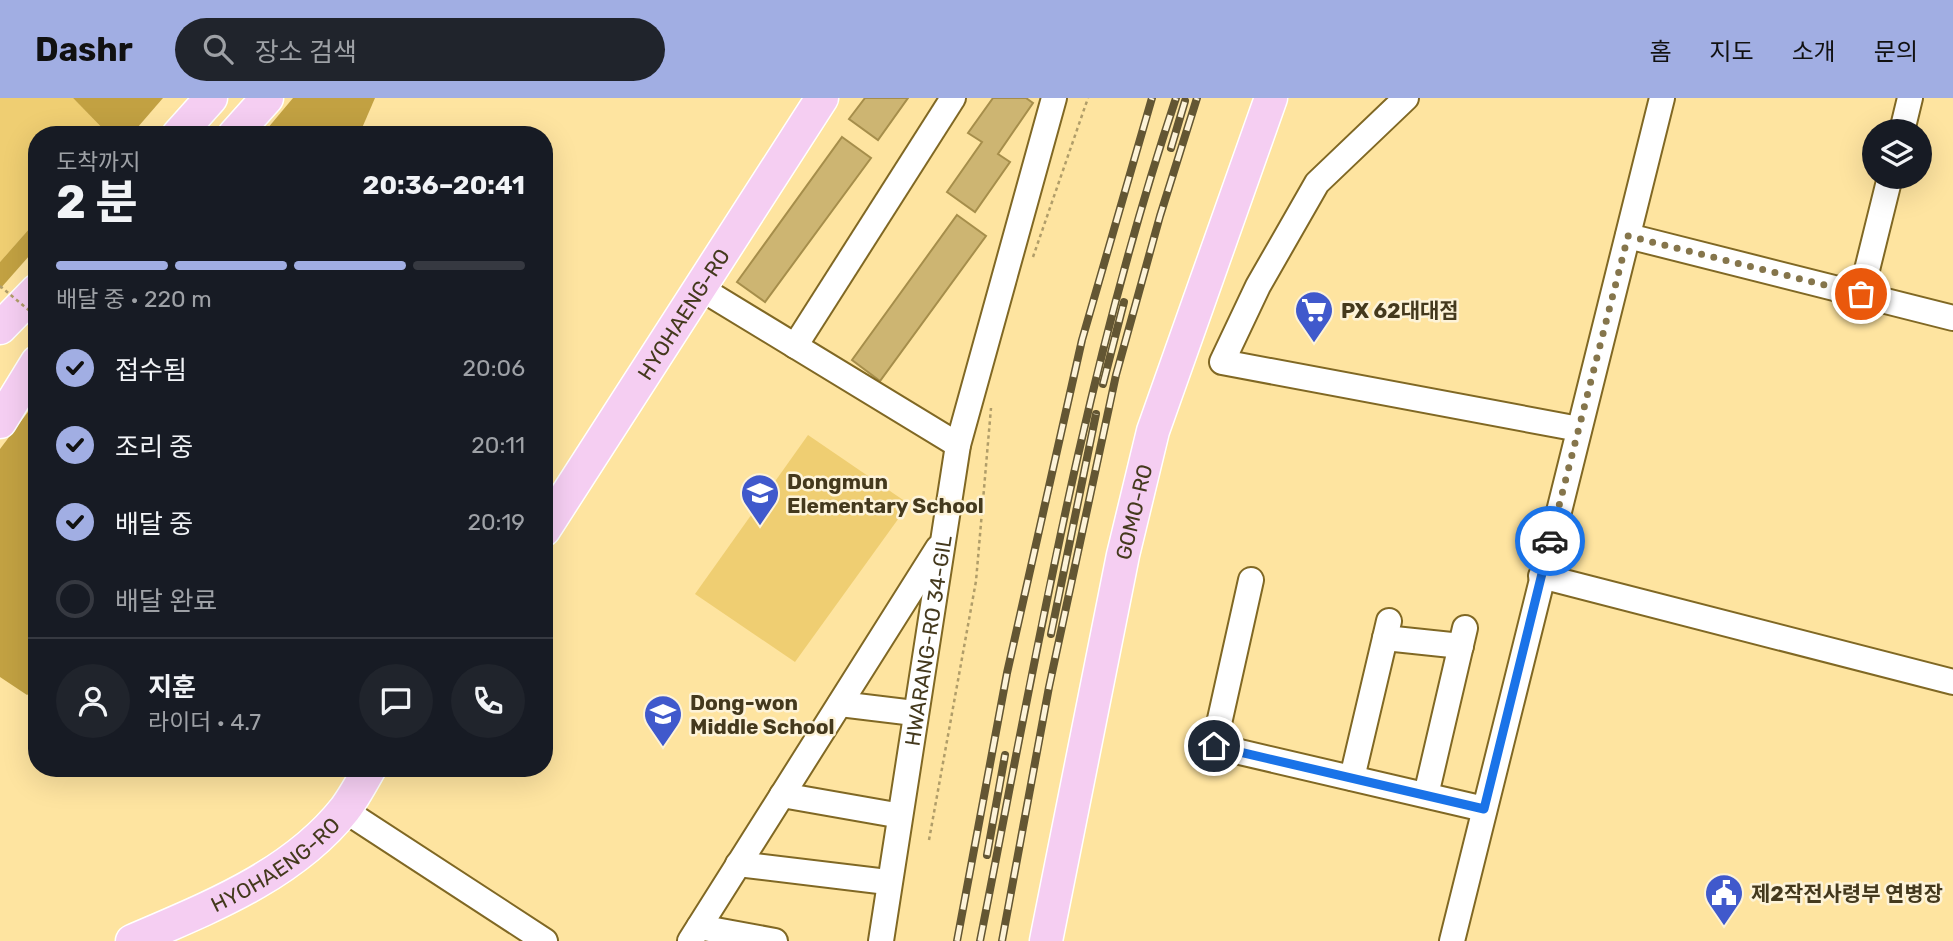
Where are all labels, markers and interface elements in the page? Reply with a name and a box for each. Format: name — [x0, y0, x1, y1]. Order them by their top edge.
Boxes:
search box — [175, 18, 665, 81]
text: Dashr — [35, 30, 133, 69]
icon: search — [199, 30, 237, 68]
text: 장소 검색 — [255, 37, 357, 68]
text: 홈 — [1649, 38, 1671, 66]
text: 지도 — [1709, 38, 1754, 66]
text: 소개 — [1792, 38, 1836, 66]
text: 문의 — [1874, 38, 1918, 66]
map controls — [1862, 119, 1932, 189]
button: layers — [1862, 119, 1932, 189]
text: 도착까지 — [56, 148, 141, 176]
text: 20:36–20:41 — [363, 170, 525, 201]
text: 2 분 — [56, 175, 138, 230]
street label: HYOHAENG-RO — [632, 244, 734, 384]
pin — [1831, 264, 1891, 324]
icon: bag — [1842, 275, 1880, 313]
text: 배달 중 · 220 m — [56, 285, 212, 313]
supermarket icon: PX 62대대점 — [1293, 289, 1335, 344]
place label: PX 62대대점 — [1341, 298, 1459, 323]
icon: check — [56, 349, 94, 387]
text: 20:06 — [463, 354, 525, 382]
text: 접수됨 — [115, 355, 187, 386]
icon: check — [56, 426, 94, 464]
text: 20:11 — [471, 431, 525, 459]
text: 조리 중 — [115, 432, 193, 463]
street label: GOMO-RO — [1110, 462, 1157, 562]
place label: Dongmun Elementary School — [787, 469, 984, 518]
school or university icon: Dongmun Elementary School — [739, 472, 781, 527]
icon: check — [56, 503, 94, 541]
courier — [1515, 506, 1585, 576]
text: 20:19 — [468, 508, 525, 536]
text: 배달 중 — [115, 509, 193, 540]
icon: car — [1531, 522, 1569, 560]
street label: HWARANG-RO 34-GIL — [899, 533, 956, 748]
text: 배달 완료 — [115, 586, 217, 617]
button: person — [56, 664, 130, 738]
button: chat — [359, 664, 433, 738]
button: phone — [451, 664, 525, 738]
text: 지훈 — [148, 672, 196, 703]
place label: Dong-won Middle School — [690, 690, 834, 739]
school or university icon: Dong-won Middle School — [642, 693, 684, 748]
text: 라이더 · 4.7 — [148, 708, 261, 736]
pin — [1184, 716, 1244, 776]
icon: home — [1195, 727, 1233, 765]
street label: HYOHAENG-RO — [207, 812, 345, 917]
public building icon: 제2작전사령부 연병장 — [1703, 872, 1745, 927]
place label: 제2작전사령부 연병장 — [1751, 881, 1943, 906]

